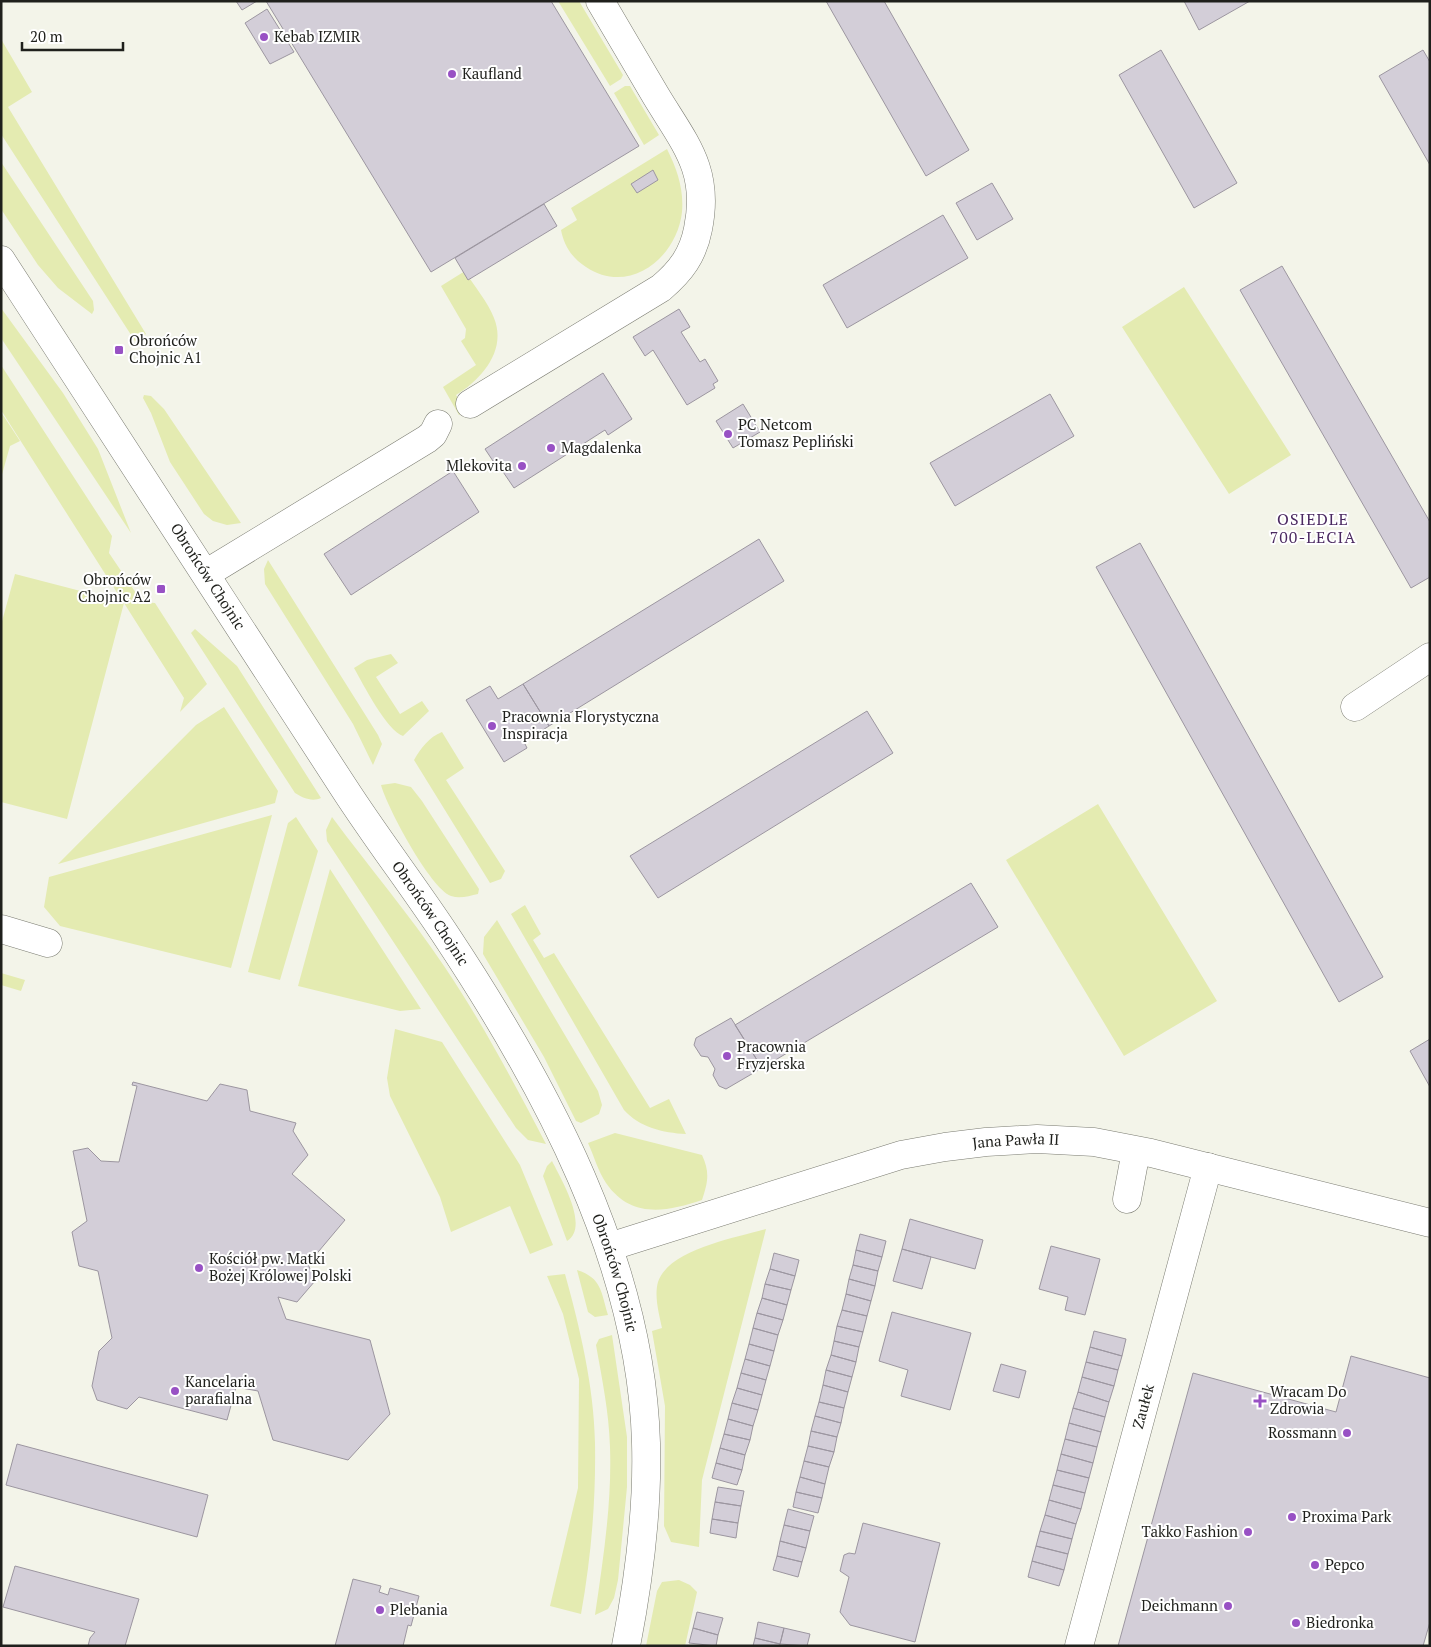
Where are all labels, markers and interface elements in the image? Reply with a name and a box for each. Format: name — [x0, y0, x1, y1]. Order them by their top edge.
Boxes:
scale bar — [22, 20, 124, 52]
text: 20 m — [30, 26, 63, 46]
place label: Kebab IZMIR — [274, 26, 361, 46]
marker: Kebab IZMIR — [258, 31, 270, 43]
place label: Kaufland — [462, 63, 522, 83]
marker: Kaufland — [446, 68, 458, 80]
place label: Obrońców Chojnic A1 — [129, 330, 202, 367]
marker: Obrońców Chojnic A1 — [113, 344, 125, 356]
place label: PC Netcom Tomasz Pepliński — [738, 414, 854, 451]
marker: PC Netcom Tomasz Pepliński — [722, 428, 734, 440]
place label: Magdalenka — [561, 437, 642, 457]
marker: Magdalenka — [545, 442, 557, 454]
place label: Mlekovita — [446, 455, 512, 475]
marker: Mlekovita — [516, 460, 528, 472]
district label: OSIEDLE 700-LECIA — [1270, 508, 1356, 548]
street label: Obrońców Chojnic — [167, 519, 250, 633]
place label: Obrońców Chojnic A2 — [78, 569, 152, 606]
marker: Obrońców Chojnic A2 — [155, 583, 167, 595]
place label: Pracownia Florystyczna Inspiracja — [502, 706, 660, 743]
marker: Pracownia Florystyczna Inspiracja — [486, 720, 498, 732]
street label: Obrońców Chojnic — [388, 856, 474, 969]
place label: Pracownia Fryzjerska — [737, 1036, 806, 1073]
marker: Pracownia Fryzjerska — [721, 1050, 733, 1062]
street label: Jana Pawła II — [971, 1128, 1060, 1153]
street label: Obrońców Chojnic — [588, 1210, 643, 1334]
place label: Kościół pw. Matki Bożej Królowej Polski — [209, 1248, 352, 1285]
marker: Kościół pw. Matki Bożej Królowej Polski — [193, 1262, 205, 1274]
place label: Kancelaria parafialna — [185, 1371, 256, 1408]
street label: Zaułek — [1127, 1381, 1158, 1431]
place label: Wracam Do Zdrowia — [1270, 1381, 1346, 1418]
marker: Kancelaria parafialna — [169, 1385, 181, 1397]
marker: Wracam Do Zdrowia — [1254, 1395, 1266, 1407]
place label: Rossmann — [1268, 1422, 1337, 1442]
marker: Rossmann — [1341, 1427, 1353, 1439]
place label: Proxima Park — [1302, 1506, 1392, 1526]
marker: Proxima Park — [1286, 1511, 1298, 1523]
place label: Takko Fashion — [1142, 1521, 1238, 1541]
marker: Takko Fashion — [1242, 1526, 1254, 1538]
place label: Pepco — [1325, 1554, 1365, 1574]
marker: Pepco — [1309, 1559, 1321, 1571]
place label: Deichmann — [1141, 1595, 1218, 1615]
place label: Plebania — [390, 1599, 448, 1619]
marker: Deichmann — [1222, 1600, 1234, 1612]
marker: Plebania — [374, 1604, 386, 1616]
place label: Biedronka — [1306, 1612, 1374, 1632]
marker: Biedronka — [1290, 1617, 1302, 1629]

